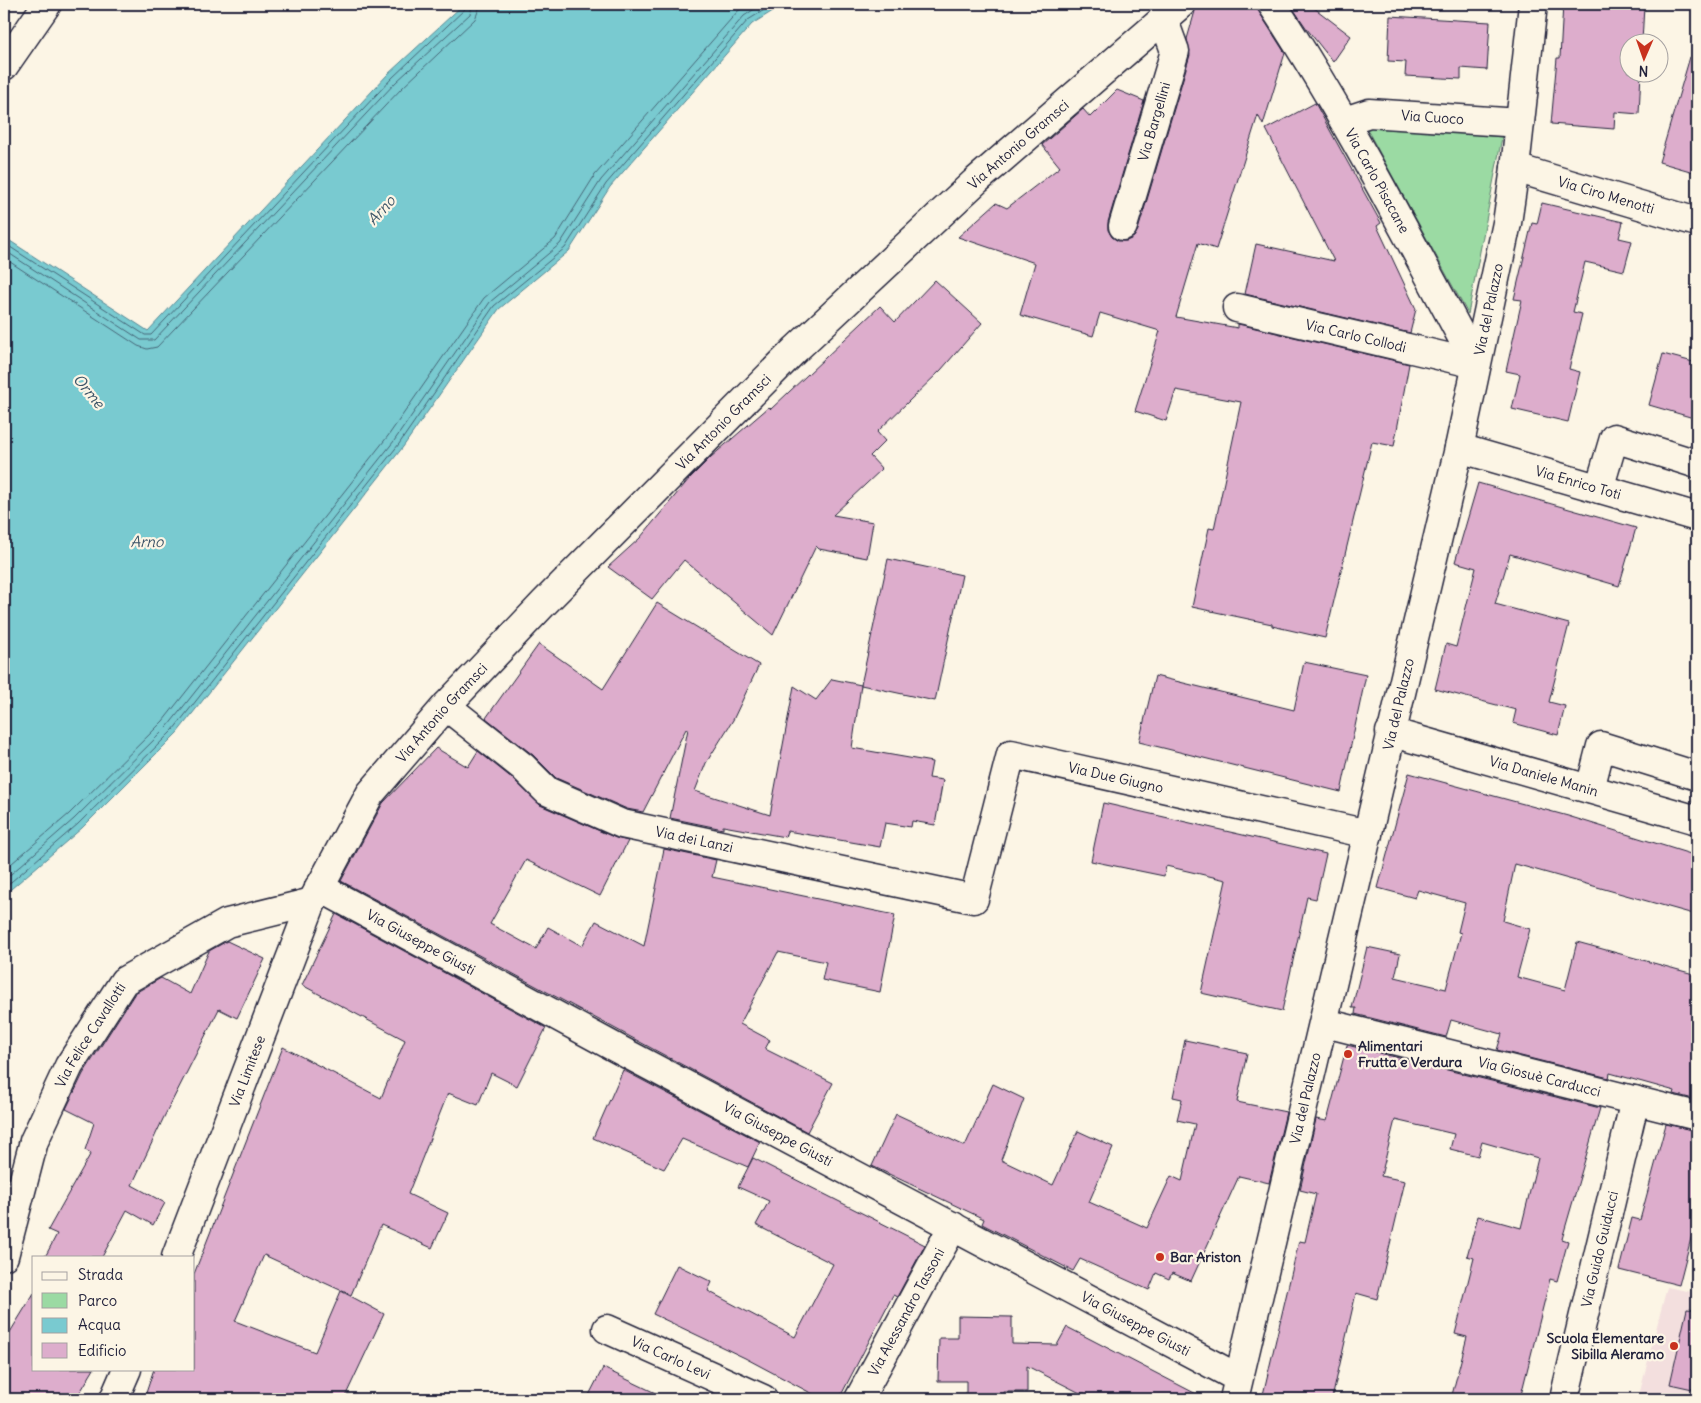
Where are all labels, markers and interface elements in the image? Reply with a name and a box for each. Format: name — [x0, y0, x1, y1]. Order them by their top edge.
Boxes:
north arrow — [1618, 32, 1668, 82]
text: N — [1638, 62, 1649, 80]
street label: Via Bargellini — [1134, 80, 1174, 163]
street label: Via Antonio Gramsci — [964, 96, 1072, 193]
street label: Via Cuoco — [1400, 106, 1465, 128]
street label: Via Carlo Pisacane — [1341, 125, 1414, 236]
street label: Via Ciro Menotti — [1556, 172, 1656, 218]
water label: Arno — [363, 190, 400, 229]
street label: Via del Palazzo — [1470, 261, 1507, 357]
street label: Via Carlo Collodi — [1304, 315, 1408, 356]
water label: Orme — [69, 370, 109, 413]
street label: Via Antonio Gramsci — [672, 370, 775, 474]
street label: Via Enrico Toti — [1533, 462, 1623, 504]
water label: Arno — [131, 532, 165, 551]
street label: Via del Palazzo — [1379, 656, 1418, 752]
street label: Via Antonio Gramsci — [392, 659, 491, 766]
street label: Via Daniele Manin — [1487, 752, 1600, 800]
street label: Via Due Giugno — [1066, 758, 1165, 797]
street label: Via dei Lanzi — [654, 822, 735, 856]
street label: Via Giuseppe Giusti — [363, 906, 479, 979]
street label: Via Felice Cavallotti — [51, 979, 130, 1091]
street label: Via Limitese — [225, 1033, 269, 1110]
place label: Alimentari Frutta e Verdura — [1358, 1037, 1462, 1071]
marker: Alimentari Frutta e Verdura — [1342, 1048, 1354, 1060]
street label: Via del Palazzo — [1286, 1050, 1325, 1146]
street label: Via Giosuè Carducci — [1476, 1053, 1603, 1101]
street label: Via Giuseppe Giusti — [720, 1098, 836, 1170]
street label: Via Guido Guiducci — [1577, 1189, 1622, 1309]
street label: Via Alessandro Tassoni — [864, 1245, 948, 1379]
place label: Bar Ariston — [1170, 1248, 1241, 1266]
marker: Bar Ariston — [1154, 1251, 1166, 1263]
legend — [32, 1256, 195, 1370]
text: Strada — [78, 1265, 123, 1284]
street label: Via Giuseppe Giusti — [1078, 1287, 1193, 1360]
text: Parco — [78, 1291, 117, 1310]
text: Acqua — [78, 1315, 121, 1334]
place label: Scuola Elementare Sibilla Aleramo — [1546, 1329, 1664, 1363]
street label: Via Carlo Levi — [628, 1332, 713, 1383]
marker: Scuola Elementare Sibilla Aleramo — [1668, 1340, 1680, 1352]
text: Edificio — [78, 1341, 126, 1360]

